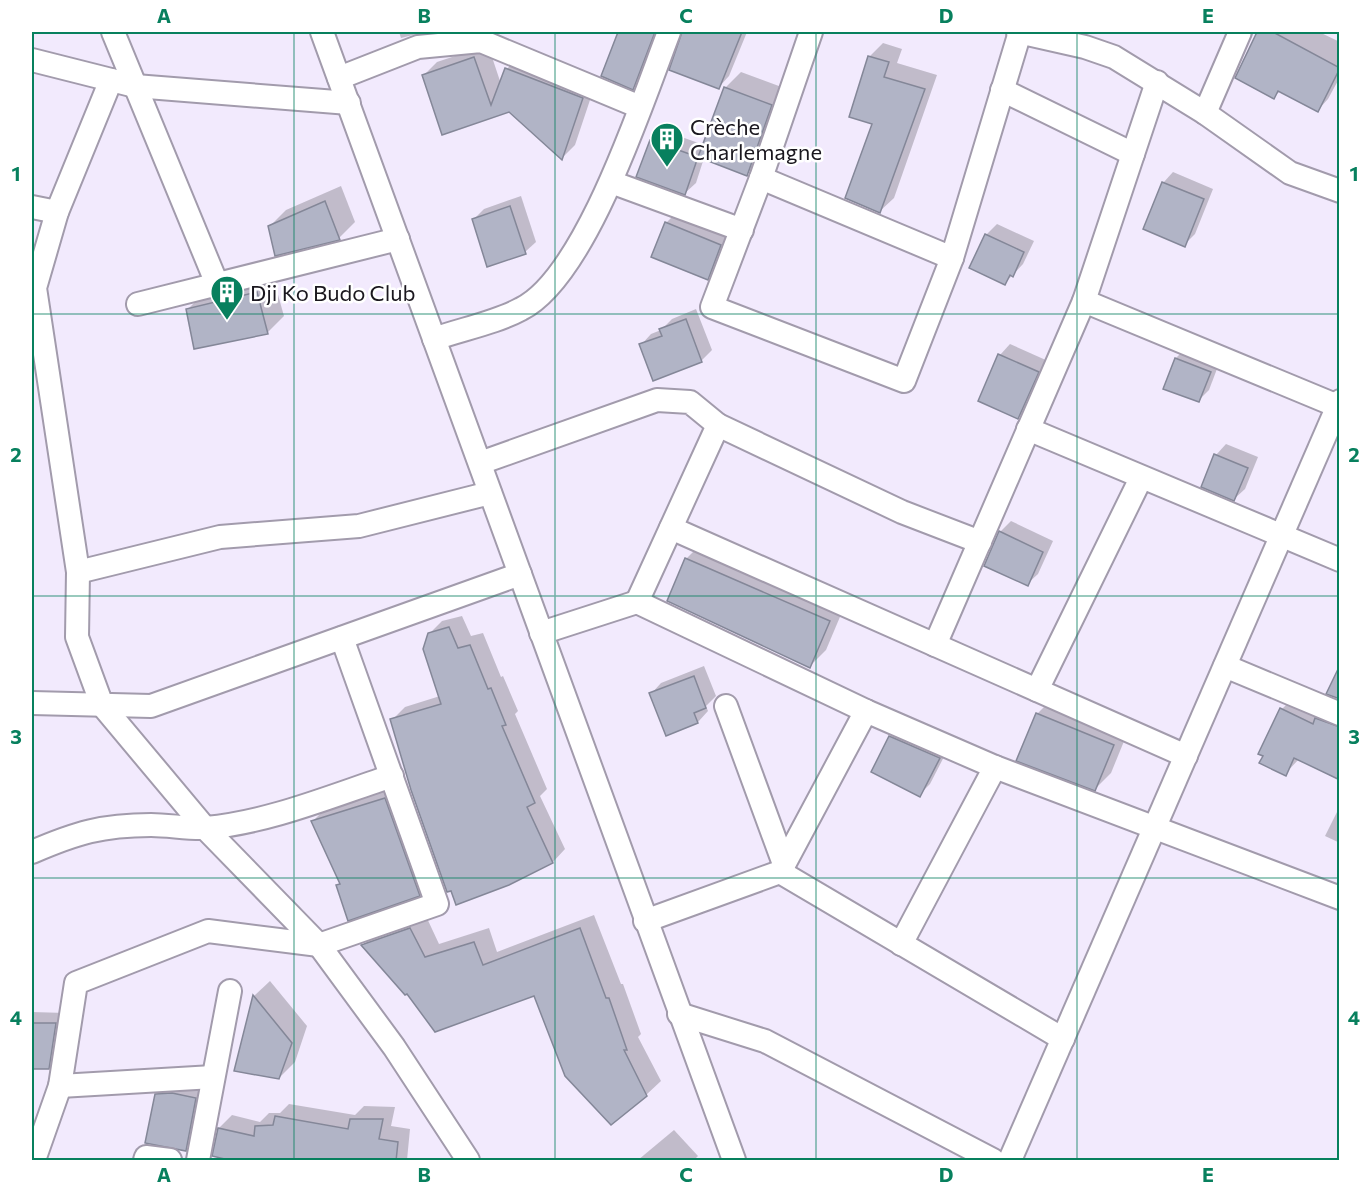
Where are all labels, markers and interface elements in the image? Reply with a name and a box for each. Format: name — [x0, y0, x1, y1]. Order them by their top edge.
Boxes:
text: A — [157, 3, 171, 27]
text: B — [417, 3, 431, 27]
text: C — [679, 3, 693, 27]
text: D — [939, 3, 953, 27]
text: E — [1202, 3, 1214, 27]
place label: Crèche Charlemagne — [690, 113, 822, 165]
building icon: Crèche Charlemagne — [649, 121, 685, 168]
text: 1 — [11, 161, 21, 185]
text: 1 — [1349, 161, 1359, 185]
building icon: Dji Ko Budo Club — [209, 274, 245, 321]
place label: Dji Ko Budo Club — [250, 279, 416, 306]
text: 2 — [10, 442, 22, 466]
text: 2 — [1348, 442, 1360, 466]
text: 3 — [10, 724, 22, 748]
text: 3 — [1348, 724, 1360, 748]
text: 4 — [10, 1005, 22, 1029]
text: 4 — [1348, 1005, 1360, 1029]
text: A — [157, 1162, 171, 1186]
text: B — [417, 1162, 431, 1186]
text: C — [679, 1162, 693, 1186]
text: D — [939, 1162, 953, 1186]
text: E — [1202, 1162, 1214, 1186]

